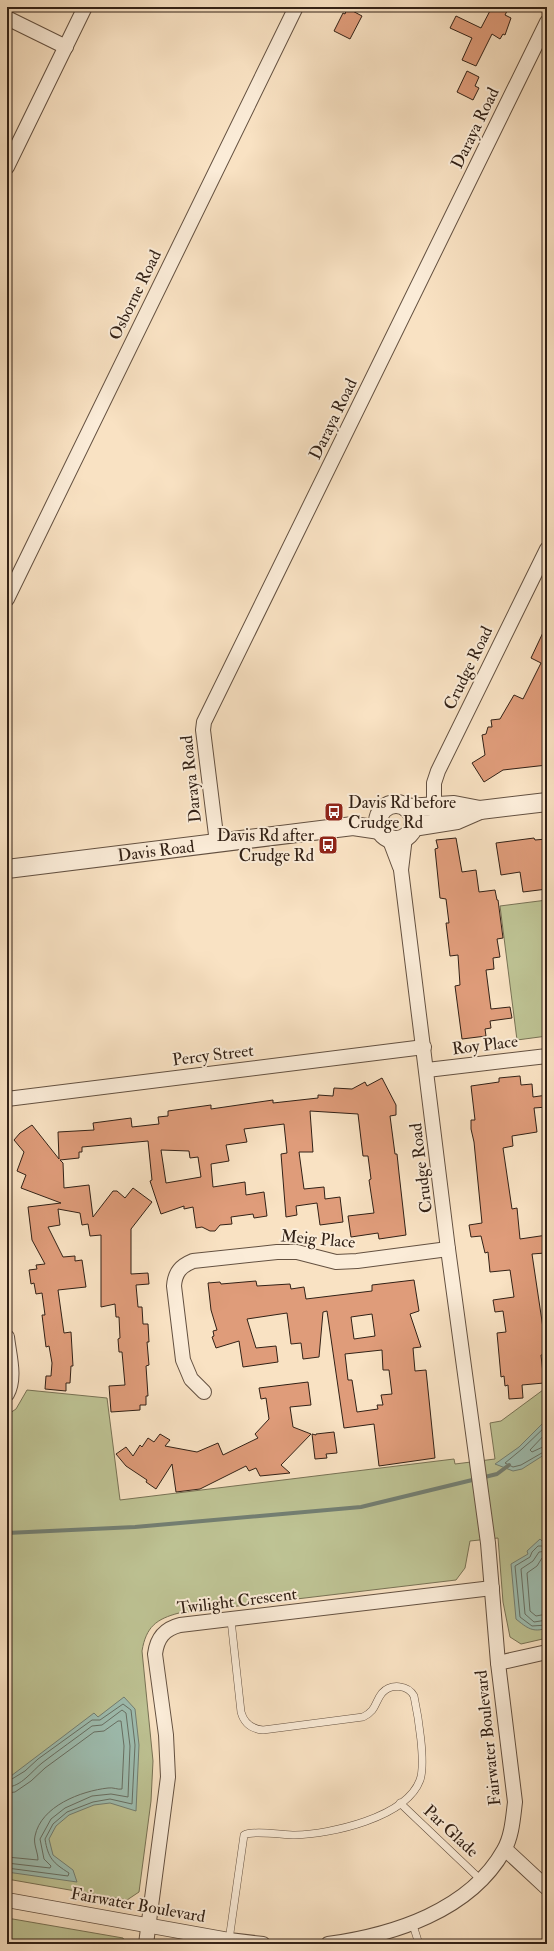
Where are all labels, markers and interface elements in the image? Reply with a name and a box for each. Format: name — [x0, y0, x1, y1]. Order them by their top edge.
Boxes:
street label: Daraya Road — [446, 83, 505, 172]
street label: Osborne Road — [104, 246, 166, 343]
street label: Daraya Road — [304, 374, 363, 463]
street label: Crudge Road — [439, 622, 498, 713]
street label: Daraya Road — [176, 734, 207, 824]
place label: Davis Rd before Crudge Rd — [348, 792, 456, 833]
bus stop icon: Davis Rd before Crudge Rd — [323, 801, 345, 823]
place label: Davis Rd after Crudge Rd — [217, 825, 315, 866]
bus stop icon: Davis Rd after Crudge Rd — [317, 834, 339, 856]
street label: Davis Road — [116, 835, 196, 866]
street label: Roy Place — [451, 1031, 519, 1060]
street label: Percy Street — [171, 1040, 255, 1071]
street label: Crudge Road — [405, 1121, 437, 1214]
street label: Meig Place — [280, 1225, 356, 1253]
street label: Twilight Crescent — [176, 1583, 299, 1619]
street label: Fairwater Boulevard — [470, 1668, 506, 1807]
street label: Par Glade — [419, 1800, 483, 1862]
street label: Fairwater Boulevard — [69, 1883, 208, 1927]

